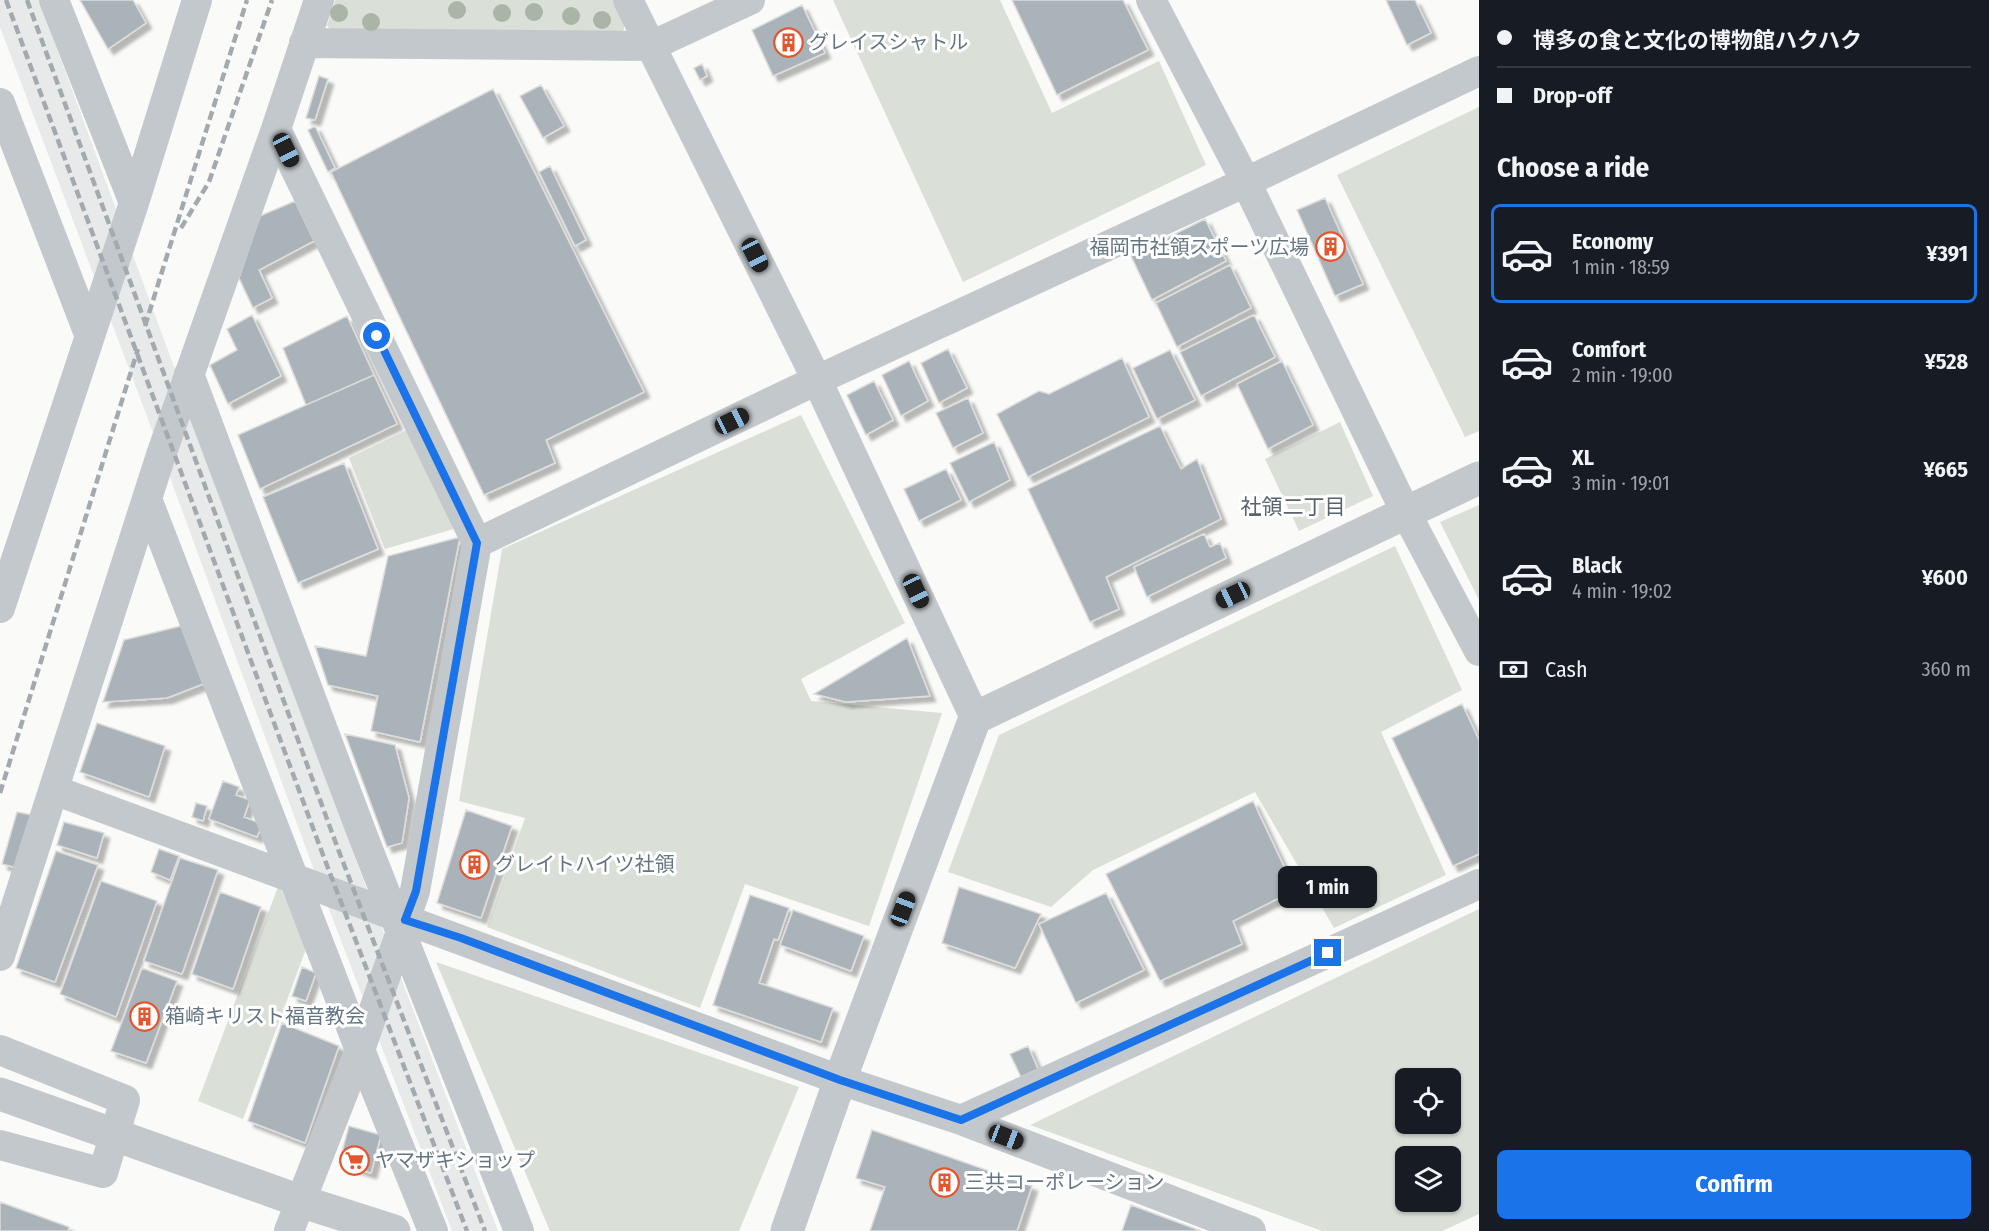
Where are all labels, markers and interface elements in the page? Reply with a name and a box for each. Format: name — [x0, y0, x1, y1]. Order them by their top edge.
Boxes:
building icon: グレイスシャトル — [772, 26, 804, 58]
text: 博多の食と文化の博物館ハクハク — [1533, 27, 1862, 54]
place label: グレイスシャトル — [809, 30, 968, 54]
text: Drop-off — [1533, 82, 1612, 109]
car — [270, 130, 302, 170]
text: Choose a ride — [1497, 152, 1649, 184]
icon: car — [1500, 227, 1554, 281]
text: Economy — [1572, 228, 1653, 255]
building icon: 福岡市社領スポーツ広場 — [1314, 231, 1346, 263]
car — [739, 235, 771, 275]
place label: 福岡市社領スポーツ広場 — [1089, 235, 1309, 259]
text: ¥391 — [1926, 240, 1968, 267]
text: 1 min · 18:59 — [1572, 255, 1670, 279]
route start — [363, 322, 390, 349]
icon: car — [1500, 335, 1554, 389]
text: Comfort — [1572, 336, 1646, 363]
text: ¥528 — [1925, 348, 1968, 375]
text: 2 min · 19:00 — [1572, 363, 1673, 387]
car — [712, 405, 752, 437]
icon: car — [1500, 443, 1554, 497]
text: XL — [1572, 444, 1594, 471]
text: ¥665 — [1924, 456, 1968, 483]
text: 3 min · 19:01 — [1572, 471, 1670, 495]
district label: 社領二丁目 — [1241, 494, 1346, 520]
icon: car — [1500, 551, 1554, 605]
text: Black — [1572, 552, 1622, 579]
text: ¥600 — [1922, 564, 1968, 591]
car — [900, 571, 932, 611]
car — [1213, 579, 1253, 611]
text: 4 min · 19:02 — [1572, 579, 1672, 603]
icon: cash — [1497, 653, 1530, 686]
text: Cash — [1545, 656, 1588, 683]
text: 360 m — [1922, 657, 1971, 681]
building icon: グレイトハイツ社領 — [458, 848, 490, 880]
place label: グレイトハイツ社領 — [495, 852, 675, 876]
callout: 1 min — [1278, 866, 1378, 908]
text: 1 min — [1306, 875, 1349, 899]
car — [888, 889, 918, 929]
route end — [1314, 939, 1341, 966]
building icon: 箱崎キリスト福音教会 — [128, 1000, 160, 1032]
place label: 箱崎キリスト福音教会 — [165, 1004, 365, 1028]
map controls — [1395, 1068, 1461, 1212]
button: locate — [1395, 1068, 1461, 1134]
car — [986, 1122, 1026, 1152]
supermarket icon: ヤマザキショップ — [338, 1144, 370, 1176]
button: layers — [1395, 1146, 1461, 1212]
place label: ヤマザキショップ — [375, 1148, 535, 1172]
button: Confirm — [1497, 1150, 1971, 1219]
building icon: 三共コーポレーション — [928, 1166, 960, 1198]
place label: 三共コーポレーション — [965, 1170, 1165, 1194]

